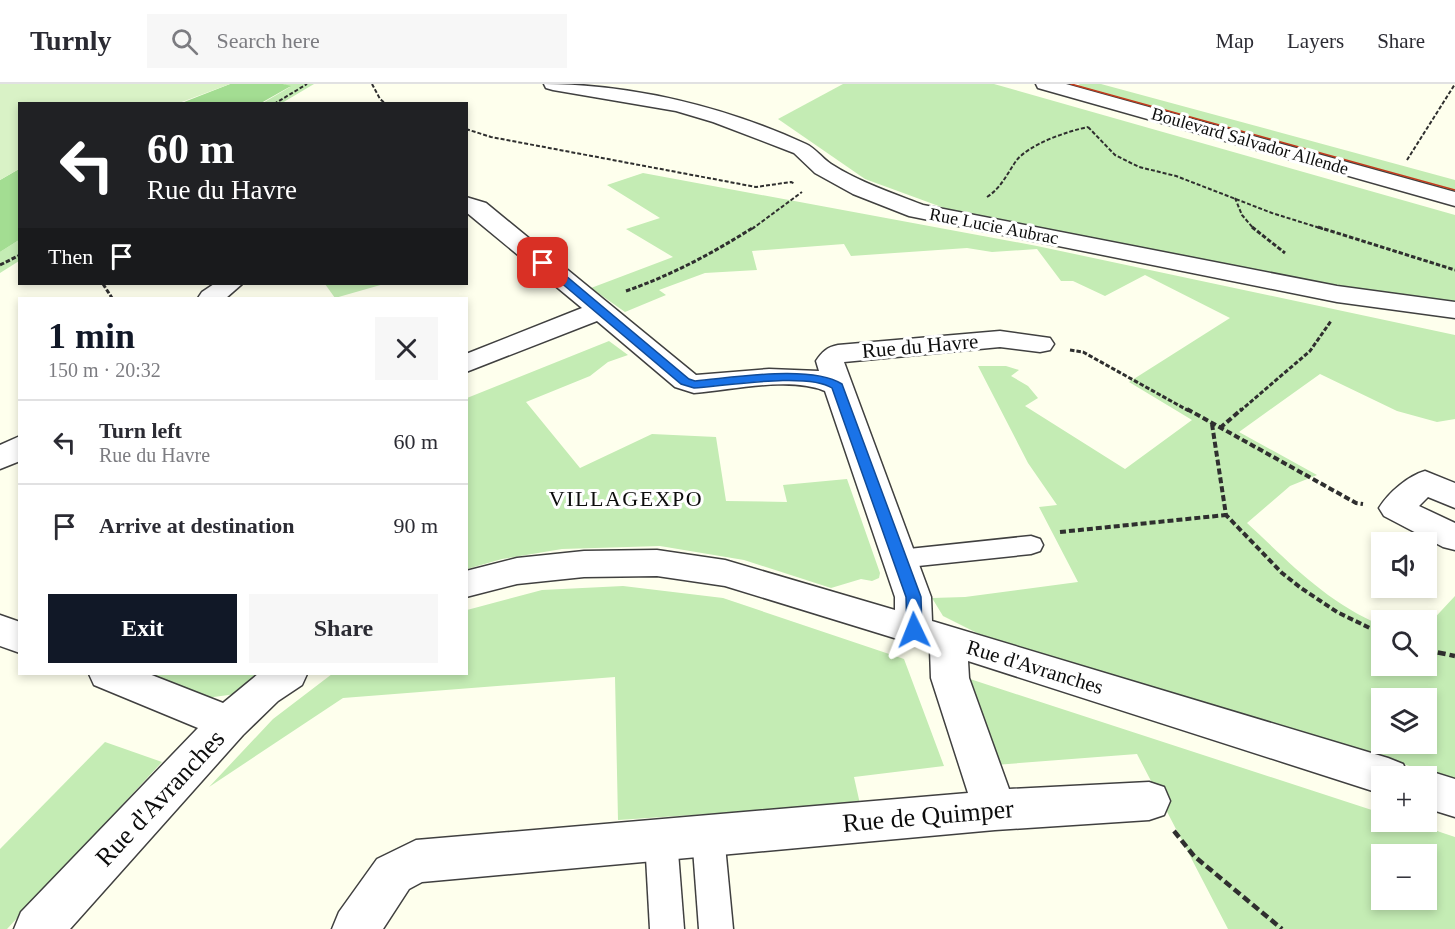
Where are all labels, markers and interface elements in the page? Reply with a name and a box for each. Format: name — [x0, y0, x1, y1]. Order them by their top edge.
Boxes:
search box — [147, 14, 567, 68]
text: Turnly — [30, 25, 111, 56]
icon: search — [168, 25, 201, 58]
text: Search here — [216, 28, 320, 53]
text: Map — [1216, 29, 1254, 53]
text: Layers — [1287, 29, 1344, 53]
text: Share — [1377, 29, 1425, 53]
street label: Boulevard Salvador Allende — [1149, 103, 1351, 179]
icon: left — [48, 126, 126, 204]
text: 60 m — [147, 126, 235, 172]
text: Rue du Havre — [147, 175, 297, 205]
street label: Rue Lucie Aubrac — [928, 204, 1060, 248]
pin — [517, 237, 568, 288]
icon: arrive — [105, 240, 138, 273]
text: Then — [48, 244, 93, 269]
icon: arrive — [526, 246, 559, 279]
text: 1 min — [48, 316, 135, 356]
button: close — [375, 317, 438, 380]
street label: Rue du Havre — [861, 329, 979, 363]
text: 150 m · 20:32 — [48, 359, 161, 381]
text: Turn left — [99, 418, 182, 443]
icon: left — [48, 426, 81, 459]
text: 60 m — [393, 429, 438, 454]
text: Rue du Havre — [99, 444, 210, 466]
district label: VILLAGEXPO — [549, 486, 703, 511]
icon: arrive — [48, 510, 81, 543]
text: Arrive at destination — [99, 513, 295, 538]
text: 90 m — [393, 513, 438, 538]
map controls — [1371, 532, 1437, 910]
button: sound — [1371, 532, 1437, 598]
button: Exit — [48, 594, 237, 663]
button: Share — [249, 594, 438, 663]
position arrow — [882, 598, 946, 662]
button: search — [1371, 610, 1437, 676]
street label: Rue d'Avranches — [964, 635, 1106, 699]
button: layers — [1371, 688, 1437, 754]
street label: Rue d'Avranches — [90, 724, 230, 872]
button: + — [1371, 766, 1437, 832]
street label: Rue de Quimper — [841, 794, 1015, 838]
button: − — [1371, 844, 1437, 910]

